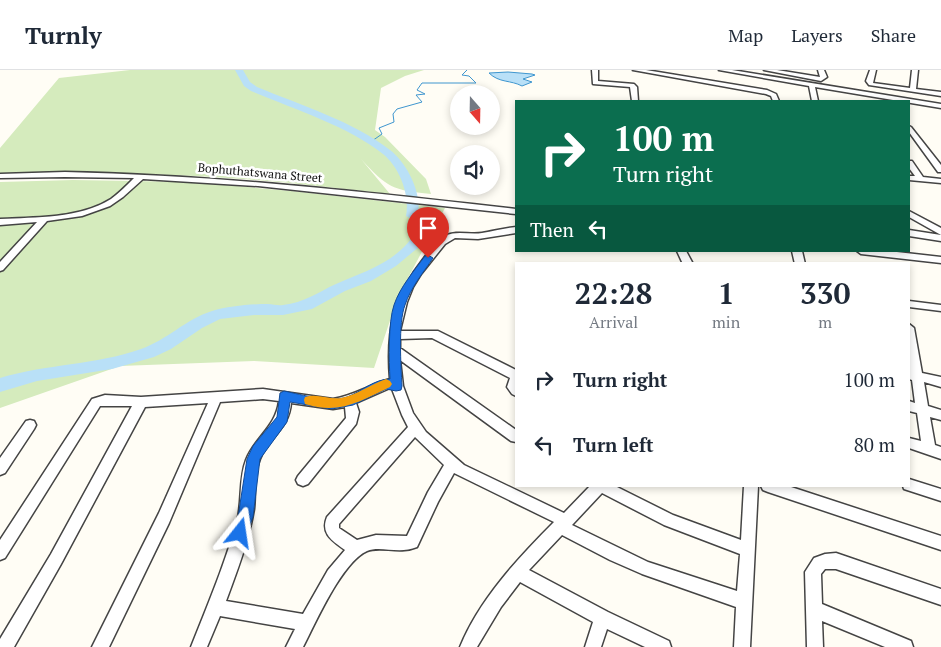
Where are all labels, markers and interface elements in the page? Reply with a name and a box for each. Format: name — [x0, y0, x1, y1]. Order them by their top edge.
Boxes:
text: Turnly — [25, 19, 102, 51]
text: Map — [728, 23, 763, 47]
text: Layers — [791, 23, 843, 47]
text: Share — [871, 23, 916, 47]
north arrow — [450, 85, 500, 135]
map controls — [450, 85, 500, 195]
text: 100 m — [613, 115, 714, 161]
icon: right — [530, 120, 595, 185]
button: sound — [450, 145, 500, 195]
text: Turn right — [613, 159, 713, 188]
street label: Bophuthatswana Street — [197, 160, 323, 185]
pin — [407, 207, 449, 258]
icon: arrive — [414, 214, 442, 242]
icon: left — [584, 215, 612, 243]
text: Then — [530, 217, 574, 242]
text: 22:28 — [574, 273, 653, 313]
text: 1 — [718, 273, 735, 313]
text: 330 — [800, 273, 851, 313]
text: Arrival — [589, 311, 638, 333]
text: min — [712, 311, 740, 333]
text: m — [818, 311, 832, 333]
icon: right — [530, 366, 558, 394]
text: Turn right — [573, 367, 667, 392]
text: 100 m — [844, 367, 895, 392]
icon: left — [530, 431, 558, 459]
text: Turn left — [573, 432, 654, 457]
text: 80 m — [854, 432, 895, 457]
position arrow — [213, 506, 265, 558]

